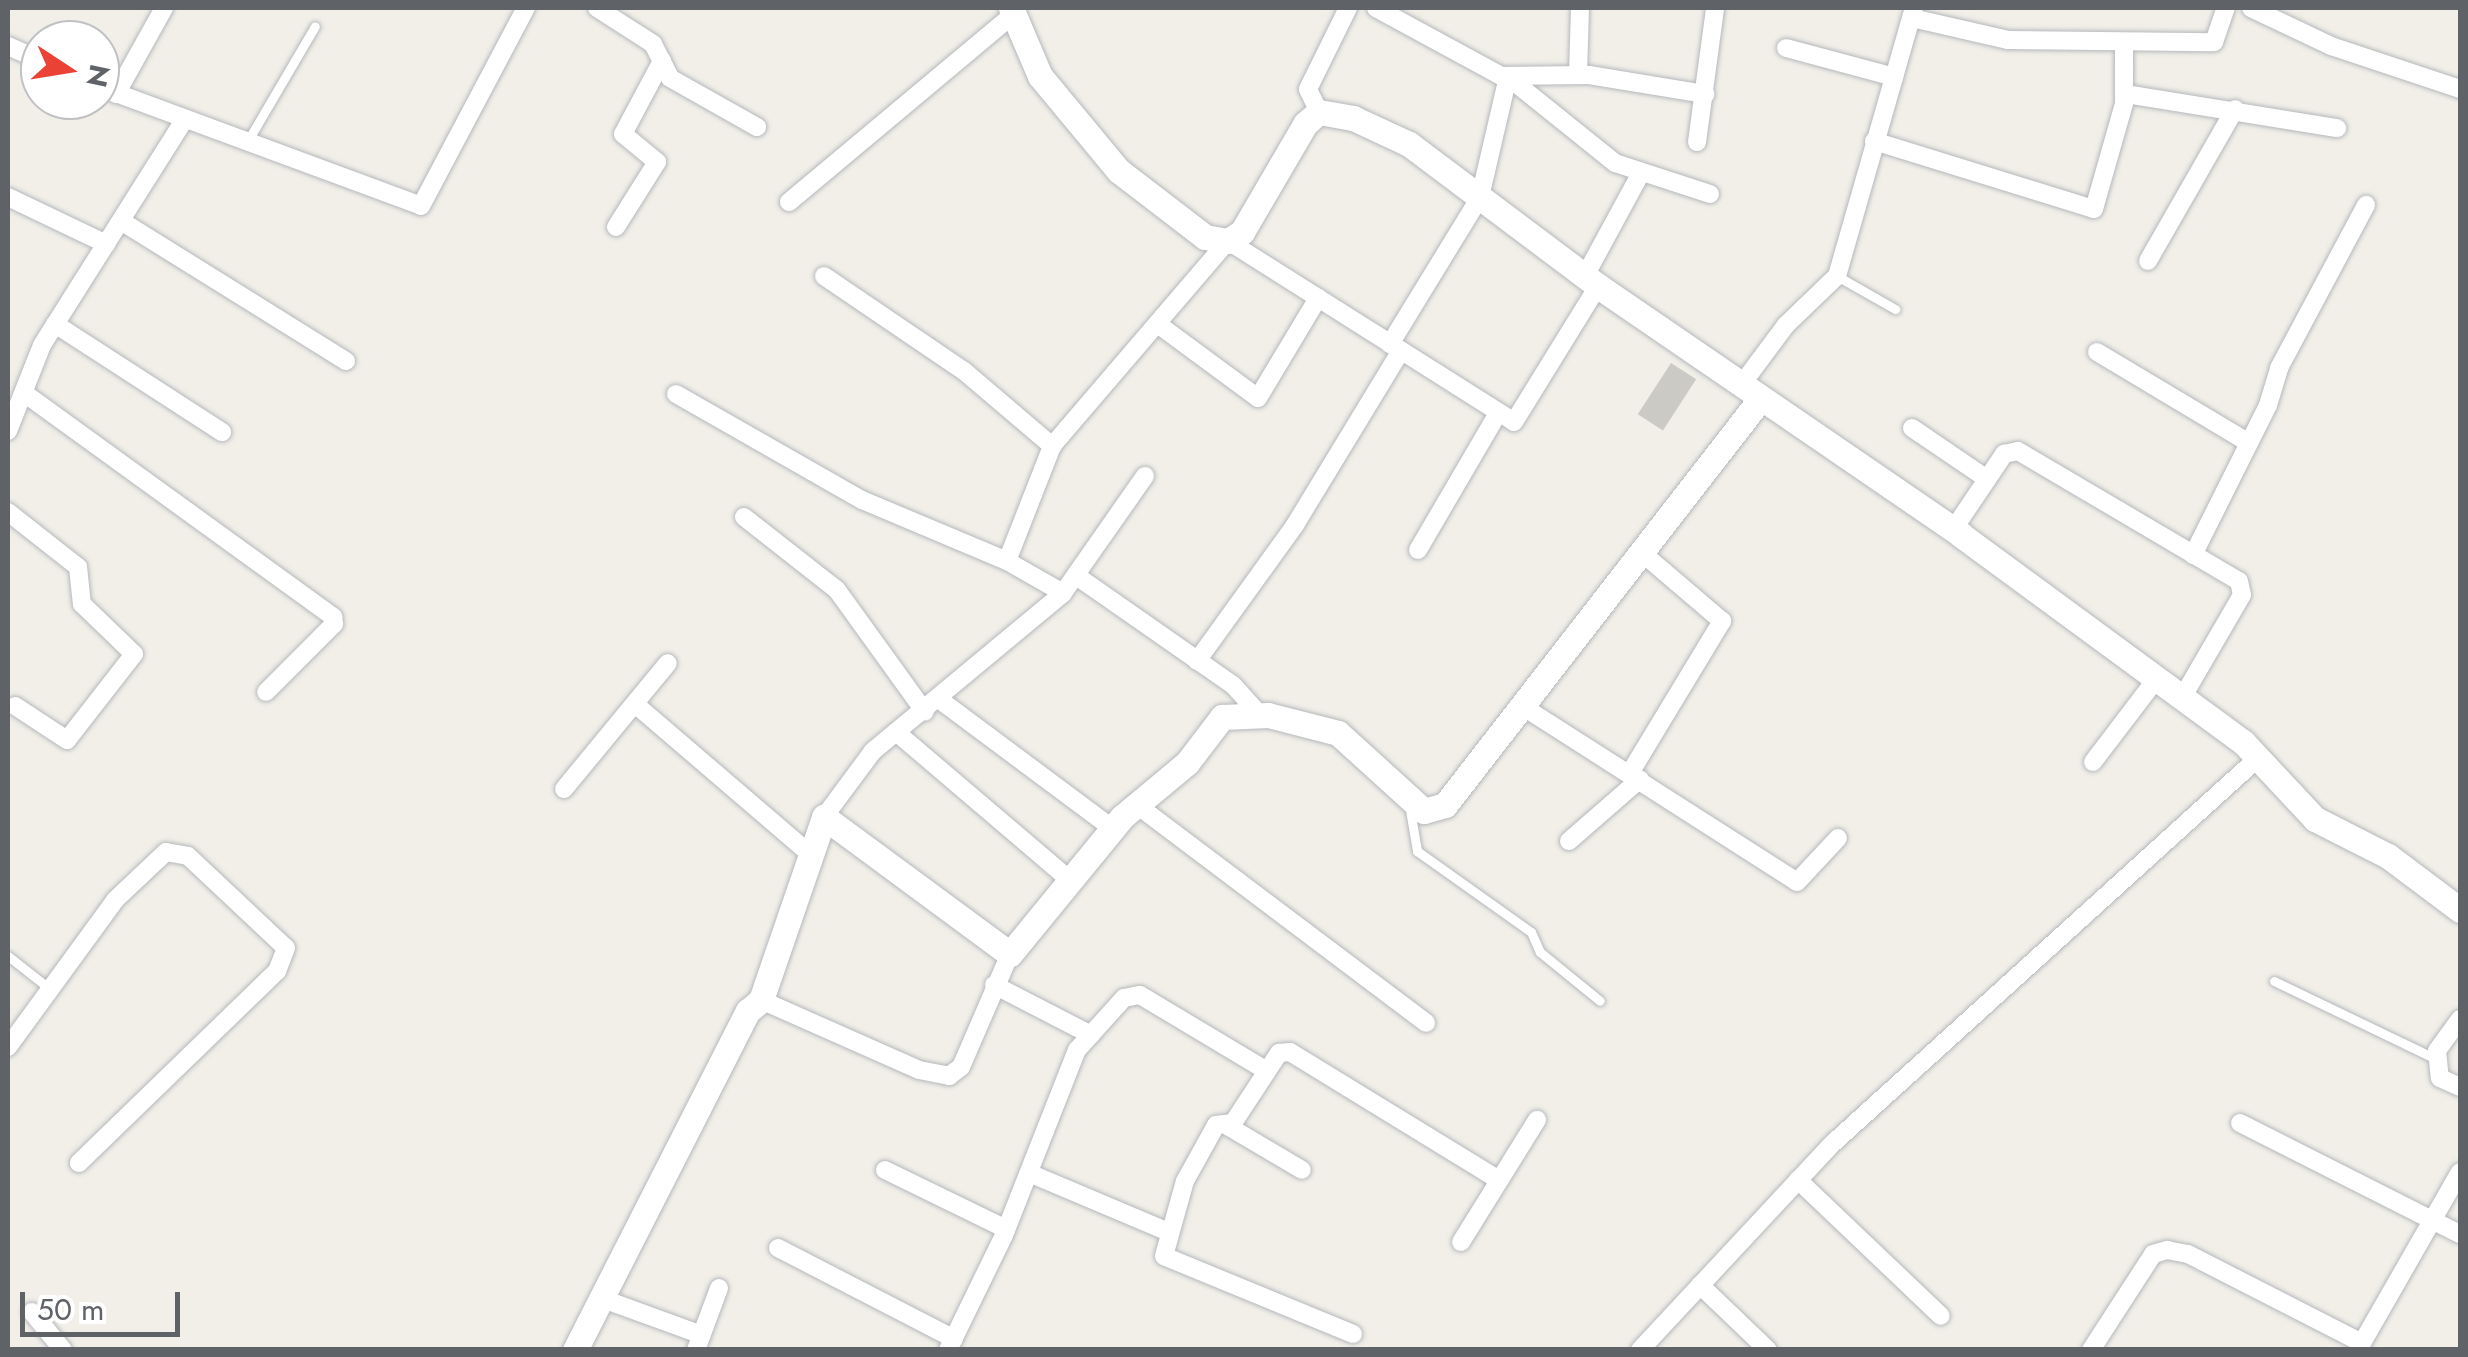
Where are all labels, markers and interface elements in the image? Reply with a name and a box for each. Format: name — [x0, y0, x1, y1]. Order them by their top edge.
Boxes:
north arrow — [20, 20, 120, 120]
text: N — [76, 61, 120, 91]
scale bar — [25, 1272, 185, 1334]
text: 50 m — [37, 1288, 104, 1331]

